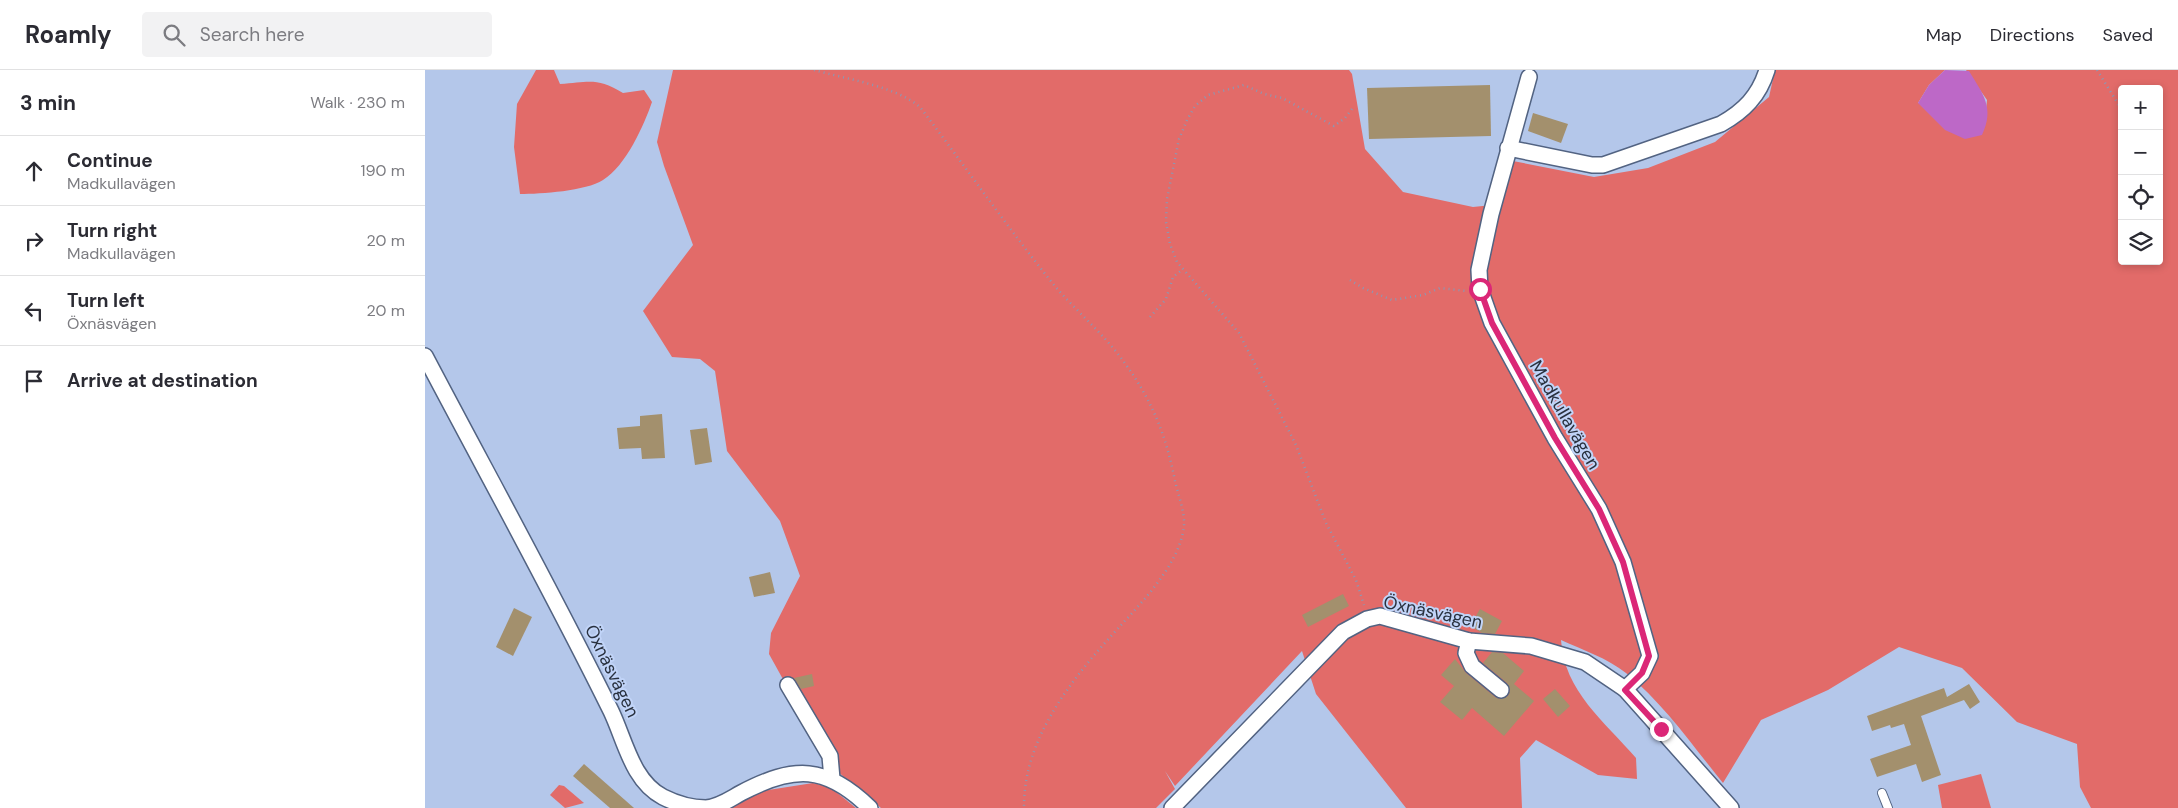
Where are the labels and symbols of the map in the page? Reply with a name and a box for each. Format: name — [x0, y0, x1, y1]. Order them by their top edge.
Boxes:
route start — [1469, 278, 1492, 301]
street label: Madkullavägen — [1524, 356, 1606, 474]
street label: Öxnäsvägen — [1381, 590, 1485, 634]
street label: Öxnäsvägen — [579, 621, 645, 721]
route end — [1650, 718, 1673, 741]

